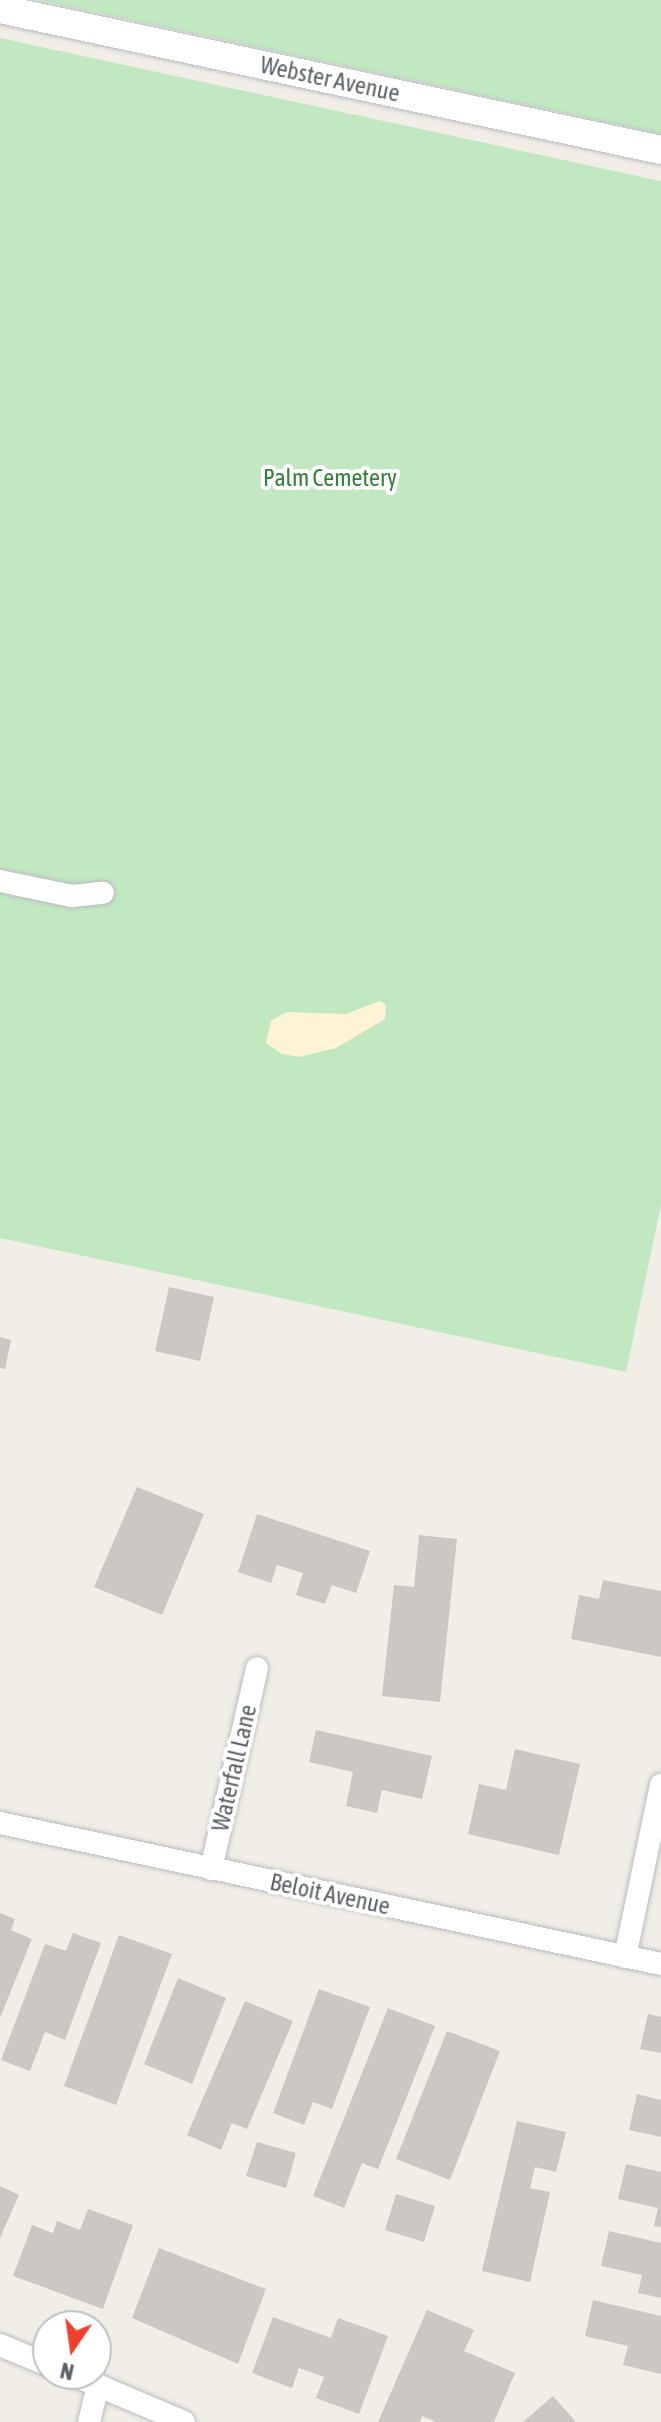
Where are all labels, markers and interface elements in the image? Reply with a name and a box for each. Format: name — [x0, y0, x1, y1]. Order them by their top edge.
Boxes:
street label: Webster Avenue — [258, 50, 402, 108]
park label: Palm Cemetery — [263, 464, 397, 492]
street label: Waterfall Lane — [205, 1702, 263, 1834]
street label: Beloit Avenue — [267, 1867, 393, 1921]
north arrow — [32, 2310, 112, 2390]
text: N — [58, 2357, 76, 2386]

